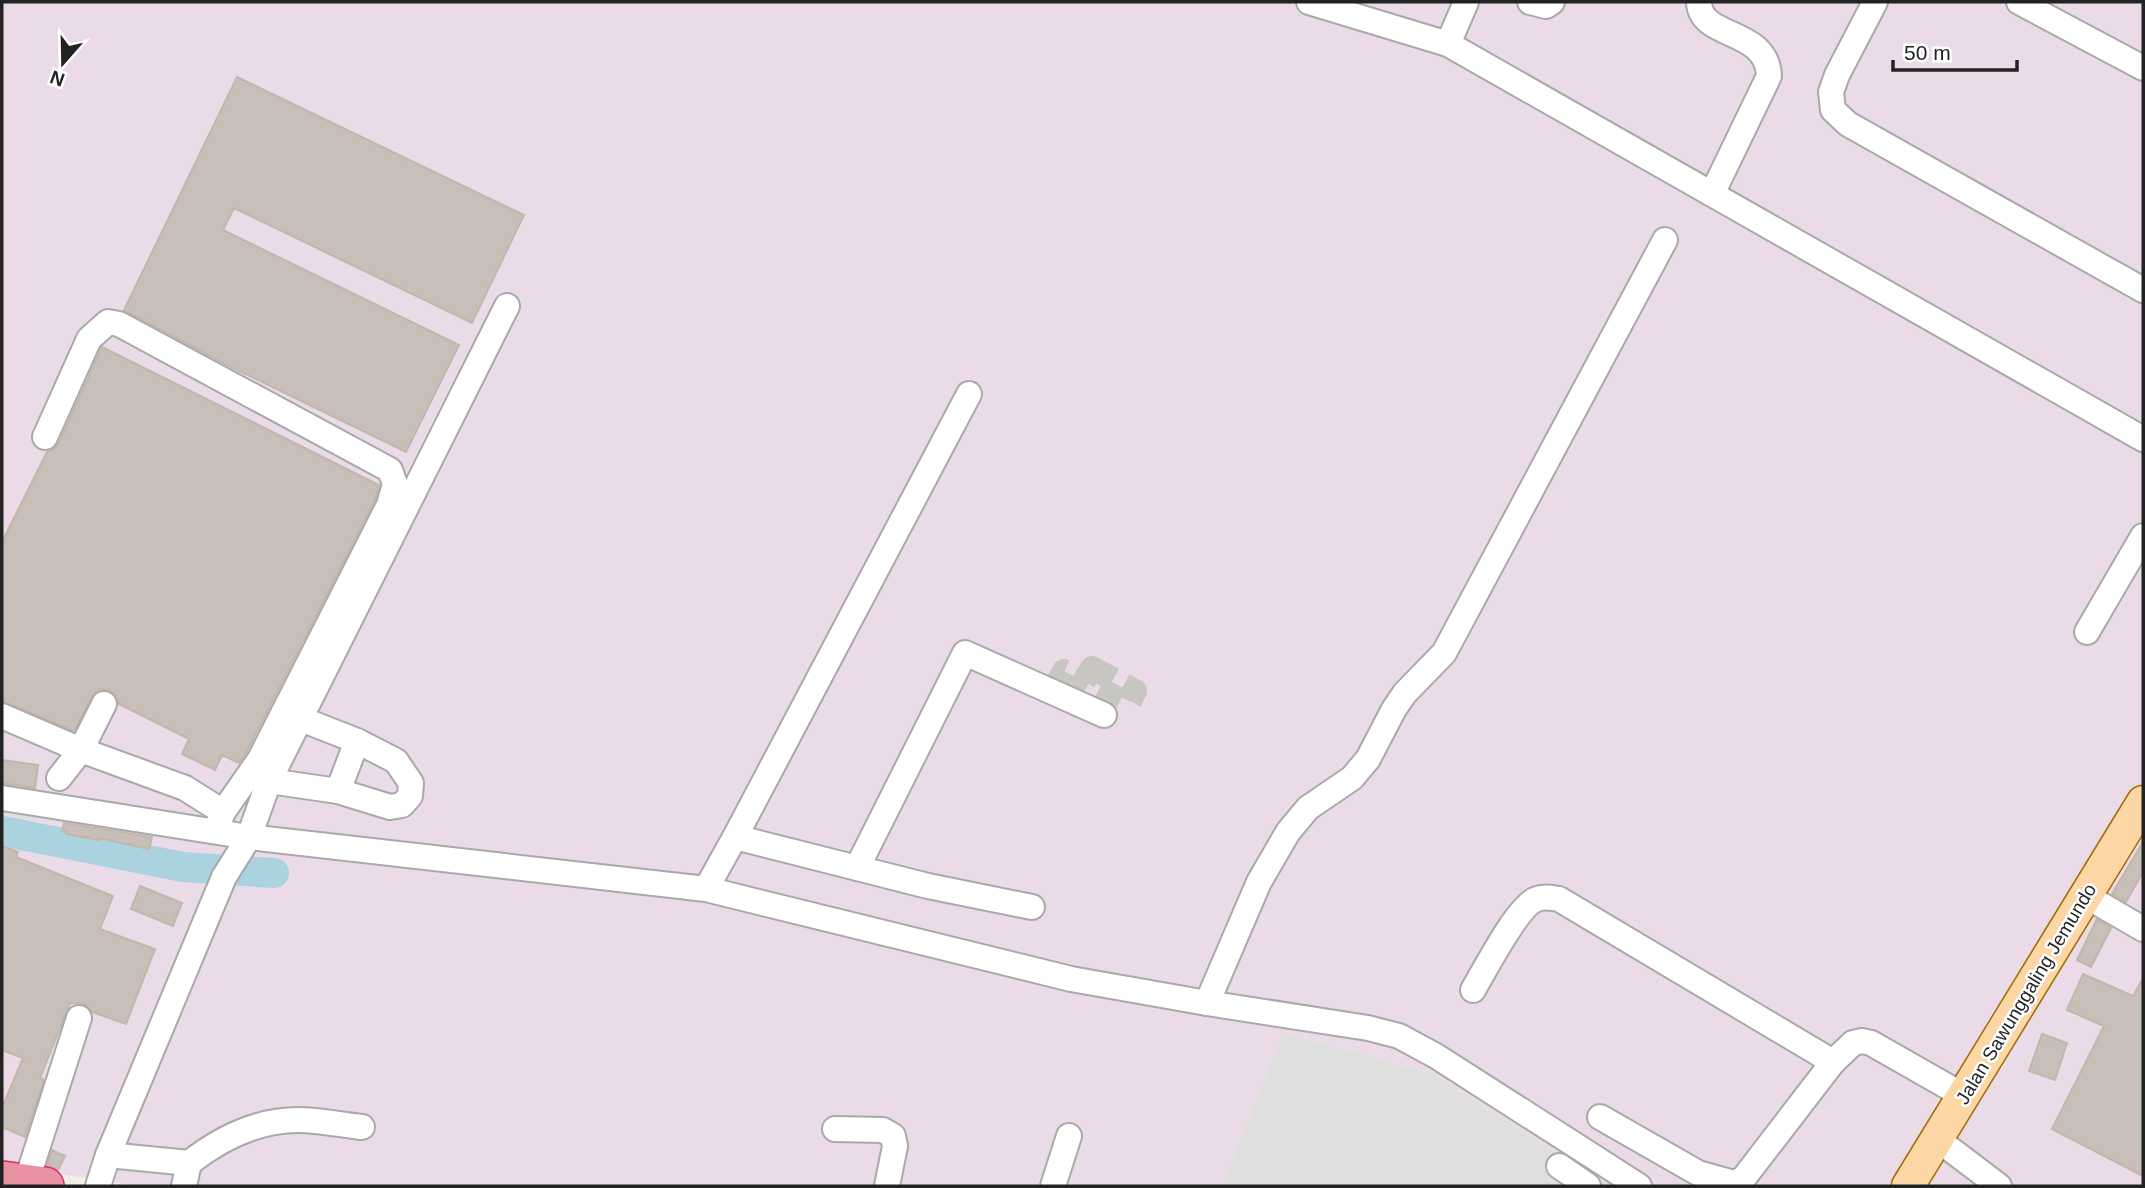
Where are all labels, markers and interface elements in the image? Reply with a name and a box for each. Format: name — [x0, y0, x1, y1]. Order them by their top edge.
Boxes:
north arrow — [28, 28, 98, 98]
scale bar — [1893, 28, 2017, 72]
text: 50 m — [1904, 41, 1951, 64]
text: N — [47, 66, 67, 91]
street label: Jalan Sawunggaling Jemundo — [1952, 880, 2100, 1108]

